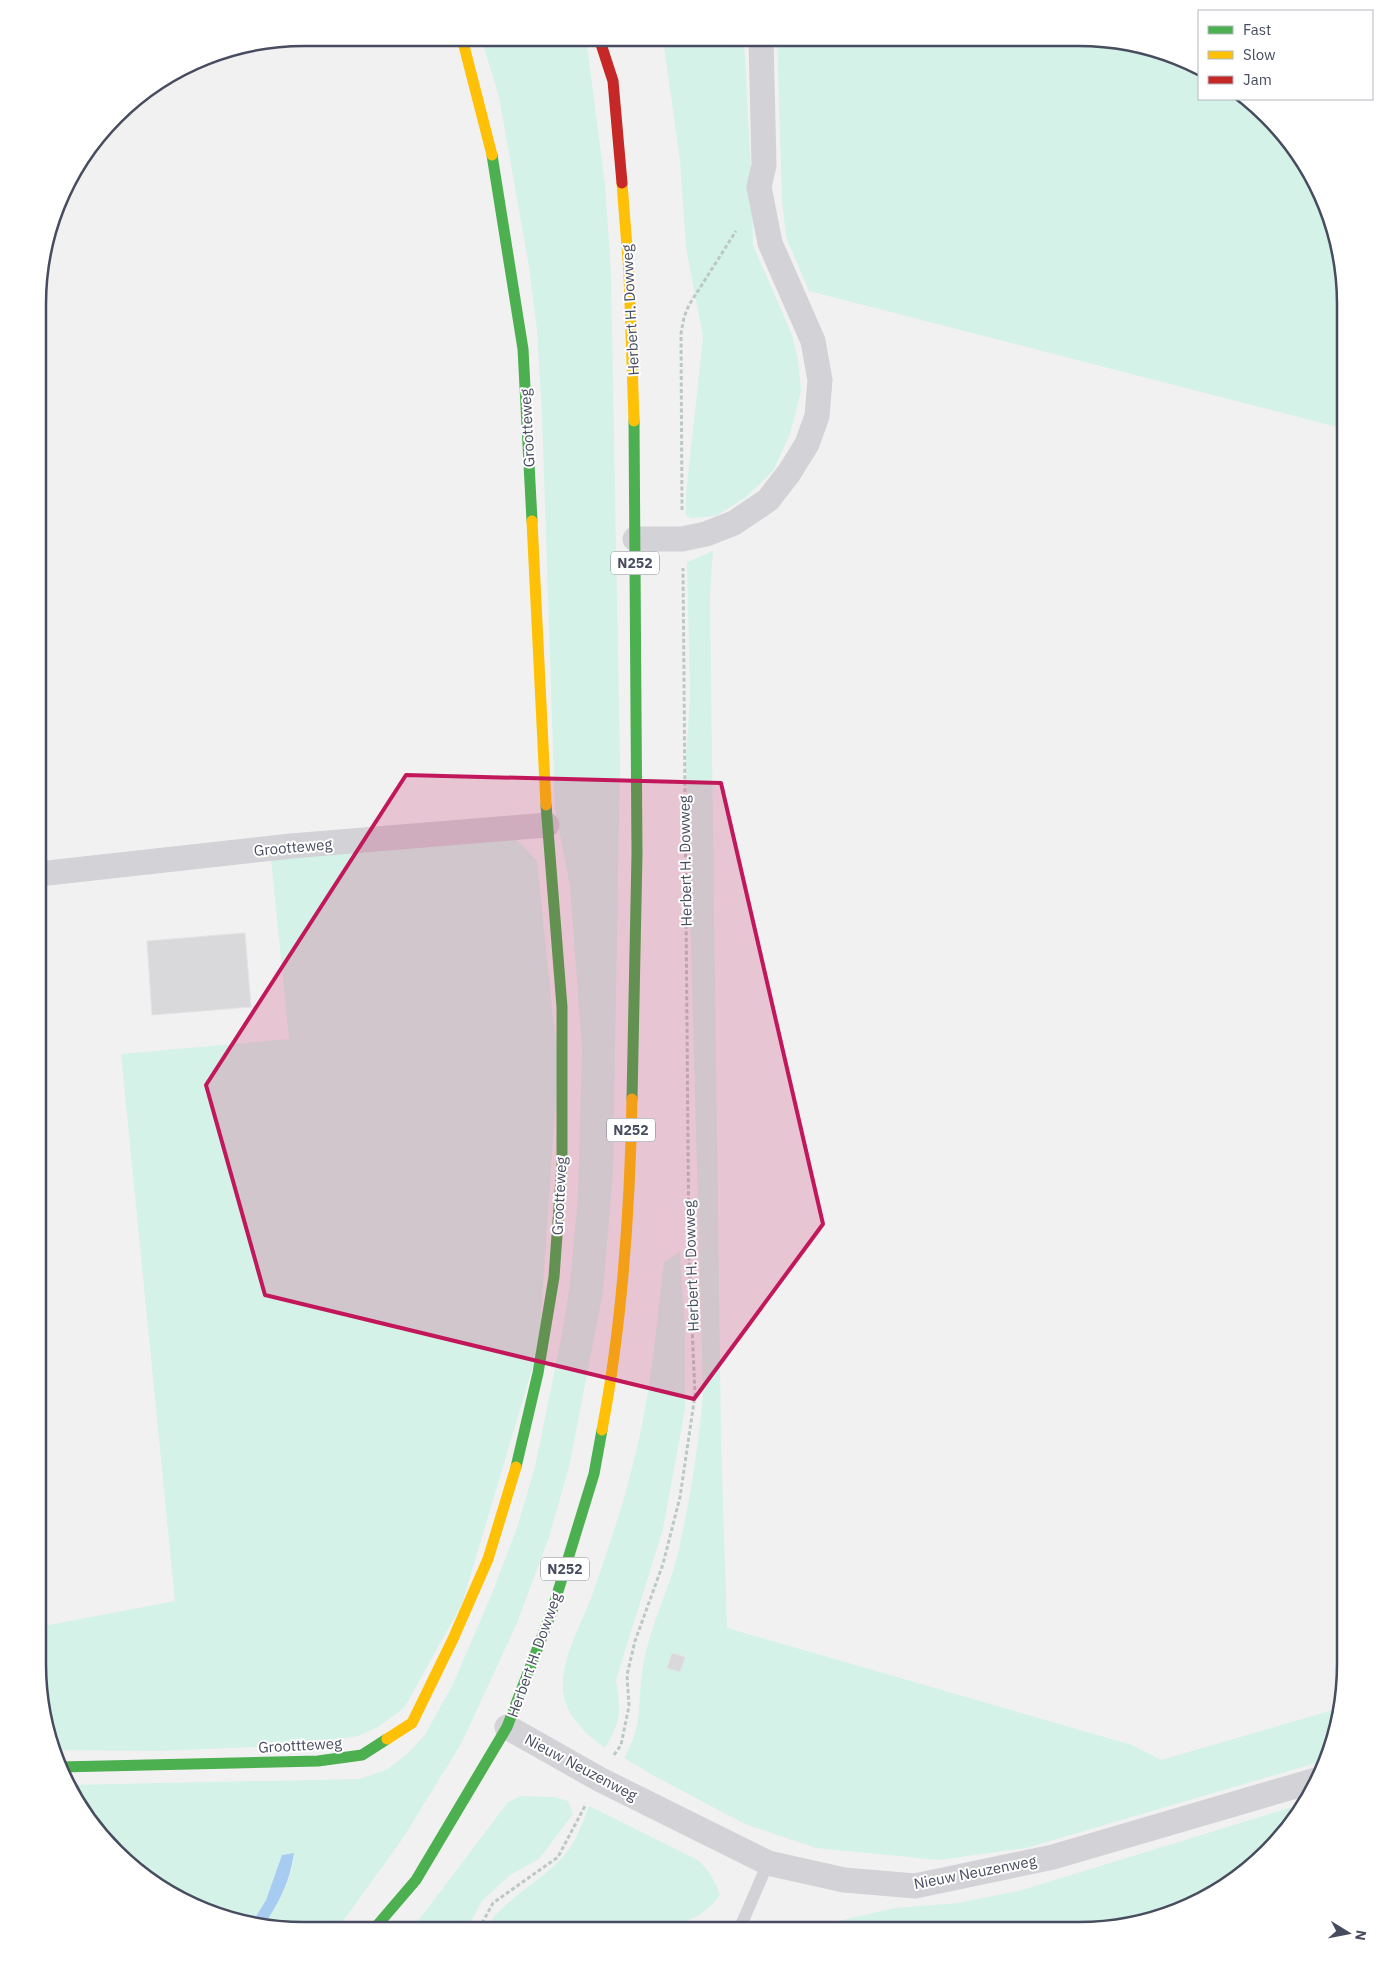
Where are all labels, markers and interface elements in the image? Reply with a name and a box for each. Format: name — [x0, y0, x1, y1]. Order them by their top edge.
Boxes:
legend — [1198, 10, 1373, 100]
text: Fast — [1243, 20, 1271, 39]
text: Slow — [1243, 45, 1276, 64]
text: Jam — [1243, 70, 1272, 89]
street label: Herbert H. Dowweg — [617, 244, 643, 376]
street label: Grootteweg — [515, 388, 539, 468]
road number: N252 — [611, 552, 659, 574]
street label: Herbert H. Dowweg — [674, 795, 696, 927]
street label: Grootteweg — [253, 834, 333, 860]
road number: N252 — [607, 1118, 655, 1142]
street label: Grootteweg — [547, 1156, 571, 1236]
street label: Herbert H. Dowweg — [679, 1200, 703, 1332]
road number: N252 — [541, 1558, 589, 1580]
street label: Herbert H. Dowweg — [503, 1590, 565, 1720]
street label: Nieuw Neuzenweg — [522, 1729, 641, 1805]
street label: Groottteweg — [258, 1733, 342, 1757]
street label: Nieuw Neuzenweg — [912, 1851, 1038, 1893]
north arrow — [1323, 1908, 1373, 1958]
text: N — [1351, 1929, 1371, 1942]

